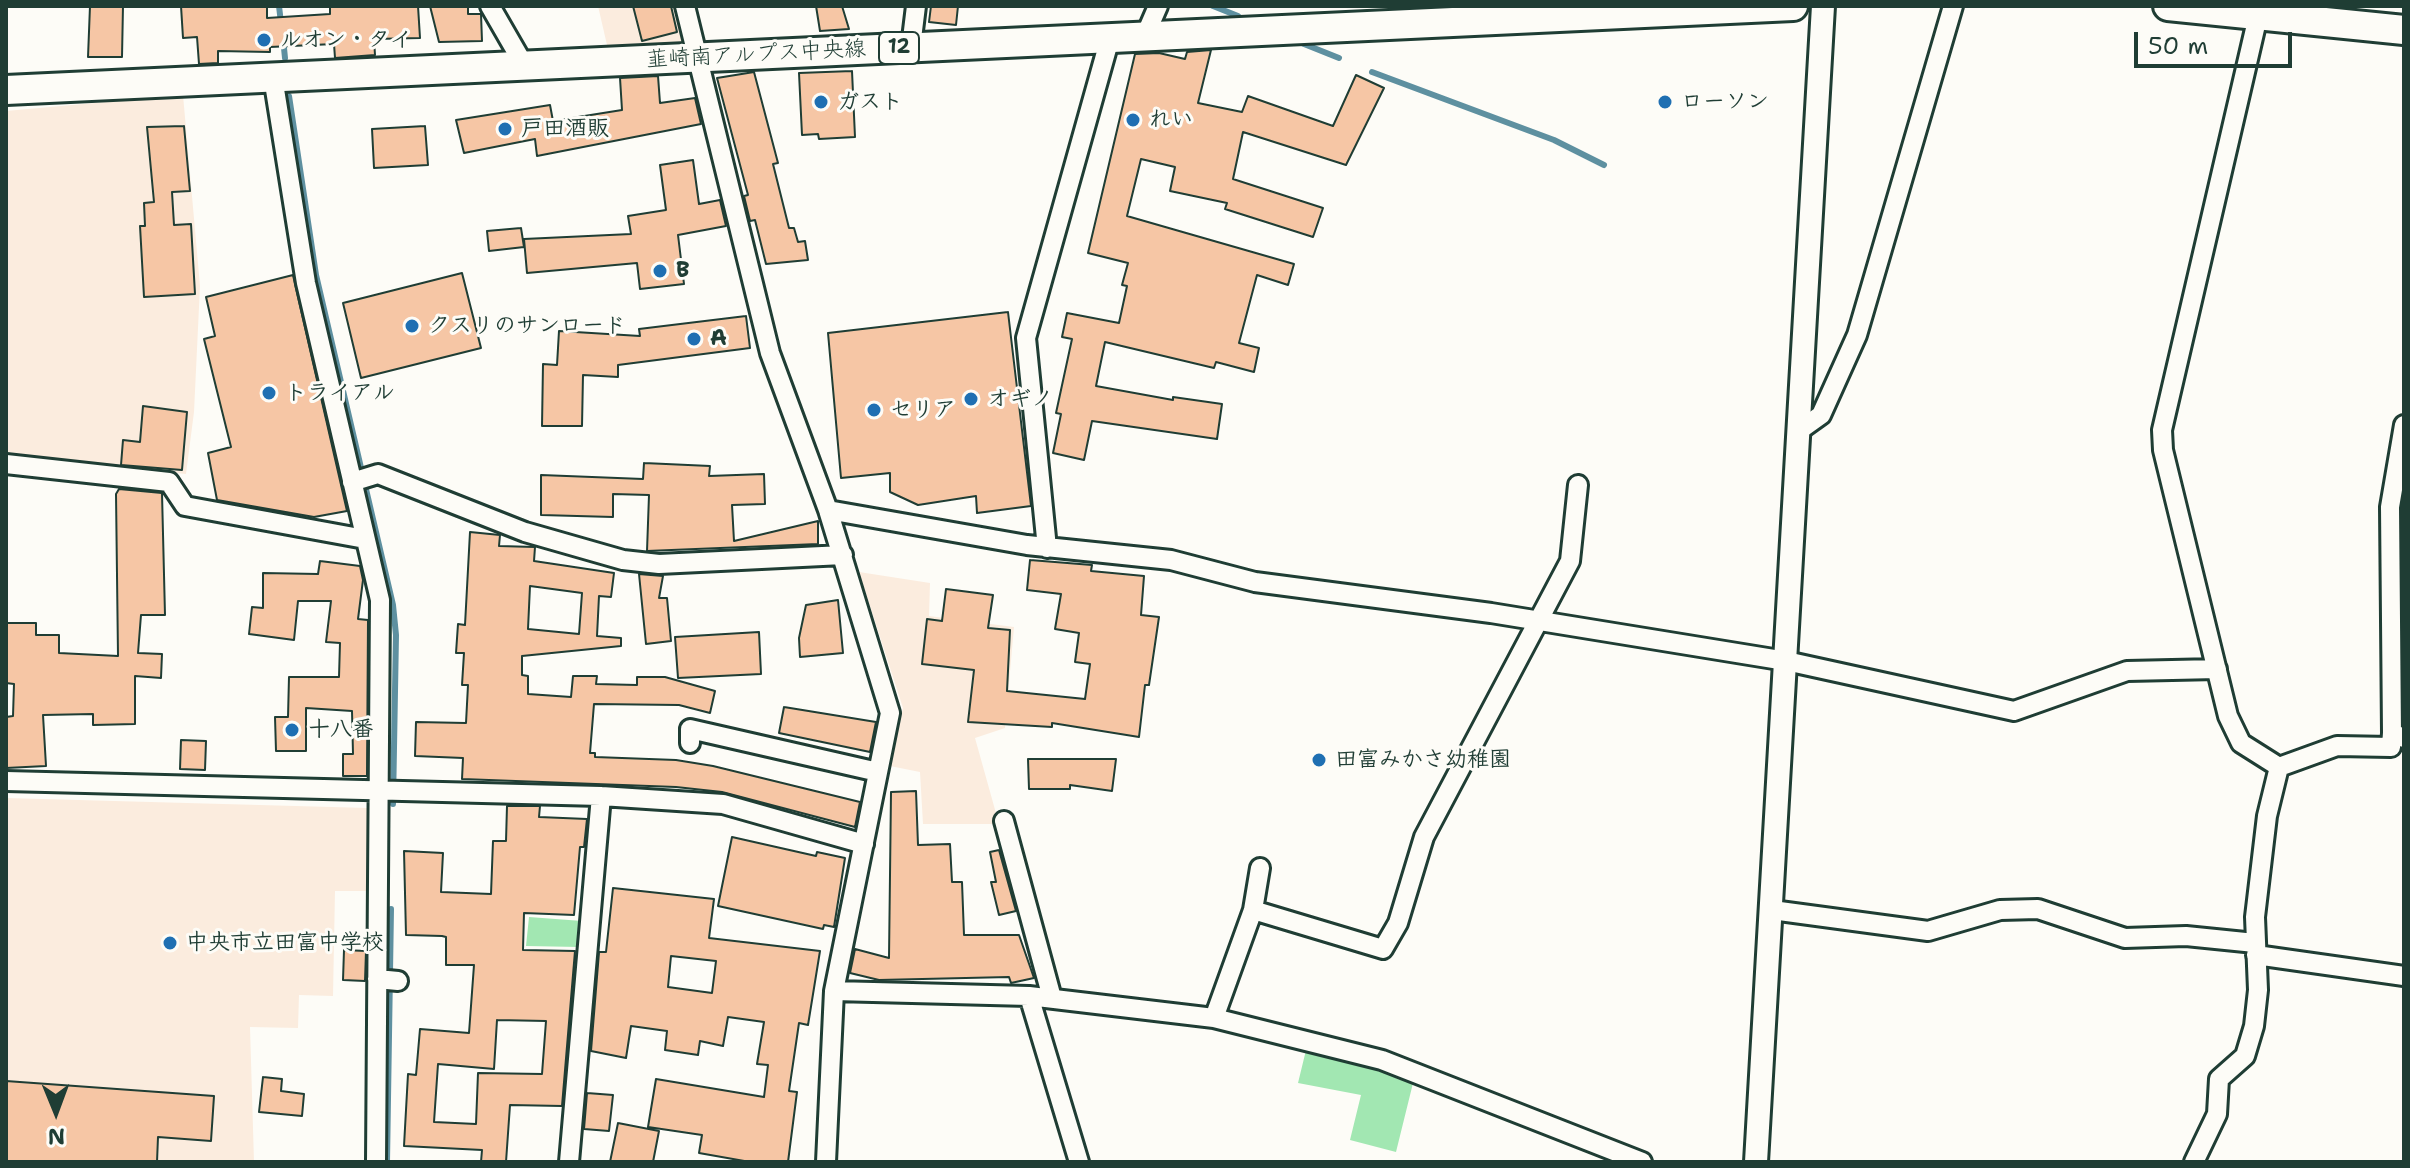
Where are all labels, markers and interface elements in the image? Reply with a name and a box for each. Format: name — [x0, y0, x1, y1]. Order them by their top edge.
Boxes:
scale bar — [2138, 16, 2296, 66]
place label: ルオン・タイ — [280, 27, 412, 53]
text: 50 m — [2148, 30, 2208, 62]
marker: ルオン・タイ — [255, 31, 273, 49]
road number: 12 — [879, 32, 919, 64]
street label: 韮崎南アルプス中央線 — [645, 36, 867, 74]
place label: ガスト — [837, 89, 903, 115]
place label: ローソン — [1681, 89, 1769, 115]
marker: ガスト — [812, 93, 830, 111]
marker: ローソン — [1656, 93, 1674, 111]
place label: れい — [1149, 107, 1193, 133]
marker: れい — [1124, 111, 1142, 129]
place label: 戸田酒販 — [521, 116, 609, 142]
marker: 戸田酒販 — [496, 120, 514, 138]
place label: B — [676, 258, 690, 284]
marker: B — [651, 262, 669, 280]
place label: クスリのサンロード — [428, 313, 626, 339]
marker: クスリのサンロード — [403, 317, 421, 335]
place label: A — [710, 326, 727, 352]
marker: A — [685, 330, 703, 348]
place label: トライアル — [285, 380, 395, 406]
marker: トライアル — [260, 384, 278, 402]
place label: オギノ — [987, 386, 1053, 412]
marker: オギノ — [962, 390, 980, 408]
place label: セリア — [890, 397, 956, 423]
marker: セリア — [865, 401, 883, 419]
place label: 十八番 — [308, 717, 374, 743]
marker: 十八番 — [283, 721, 301, 739]
place label: 田富みかさ幼稚園 — [1335, 747, 1511, 773]
marker: 田富みかさ幼稚園 — [1310, 751, 1328, 769]
place label: 中央市立田富中学校 — [186, 930, 384, 956]
marker: 中央市立田富中学校 — [161, 934, 179, 952]
north arrow — [16, 1072, 96, 1152]
text: N — [47, 1122, 65, 1151]

